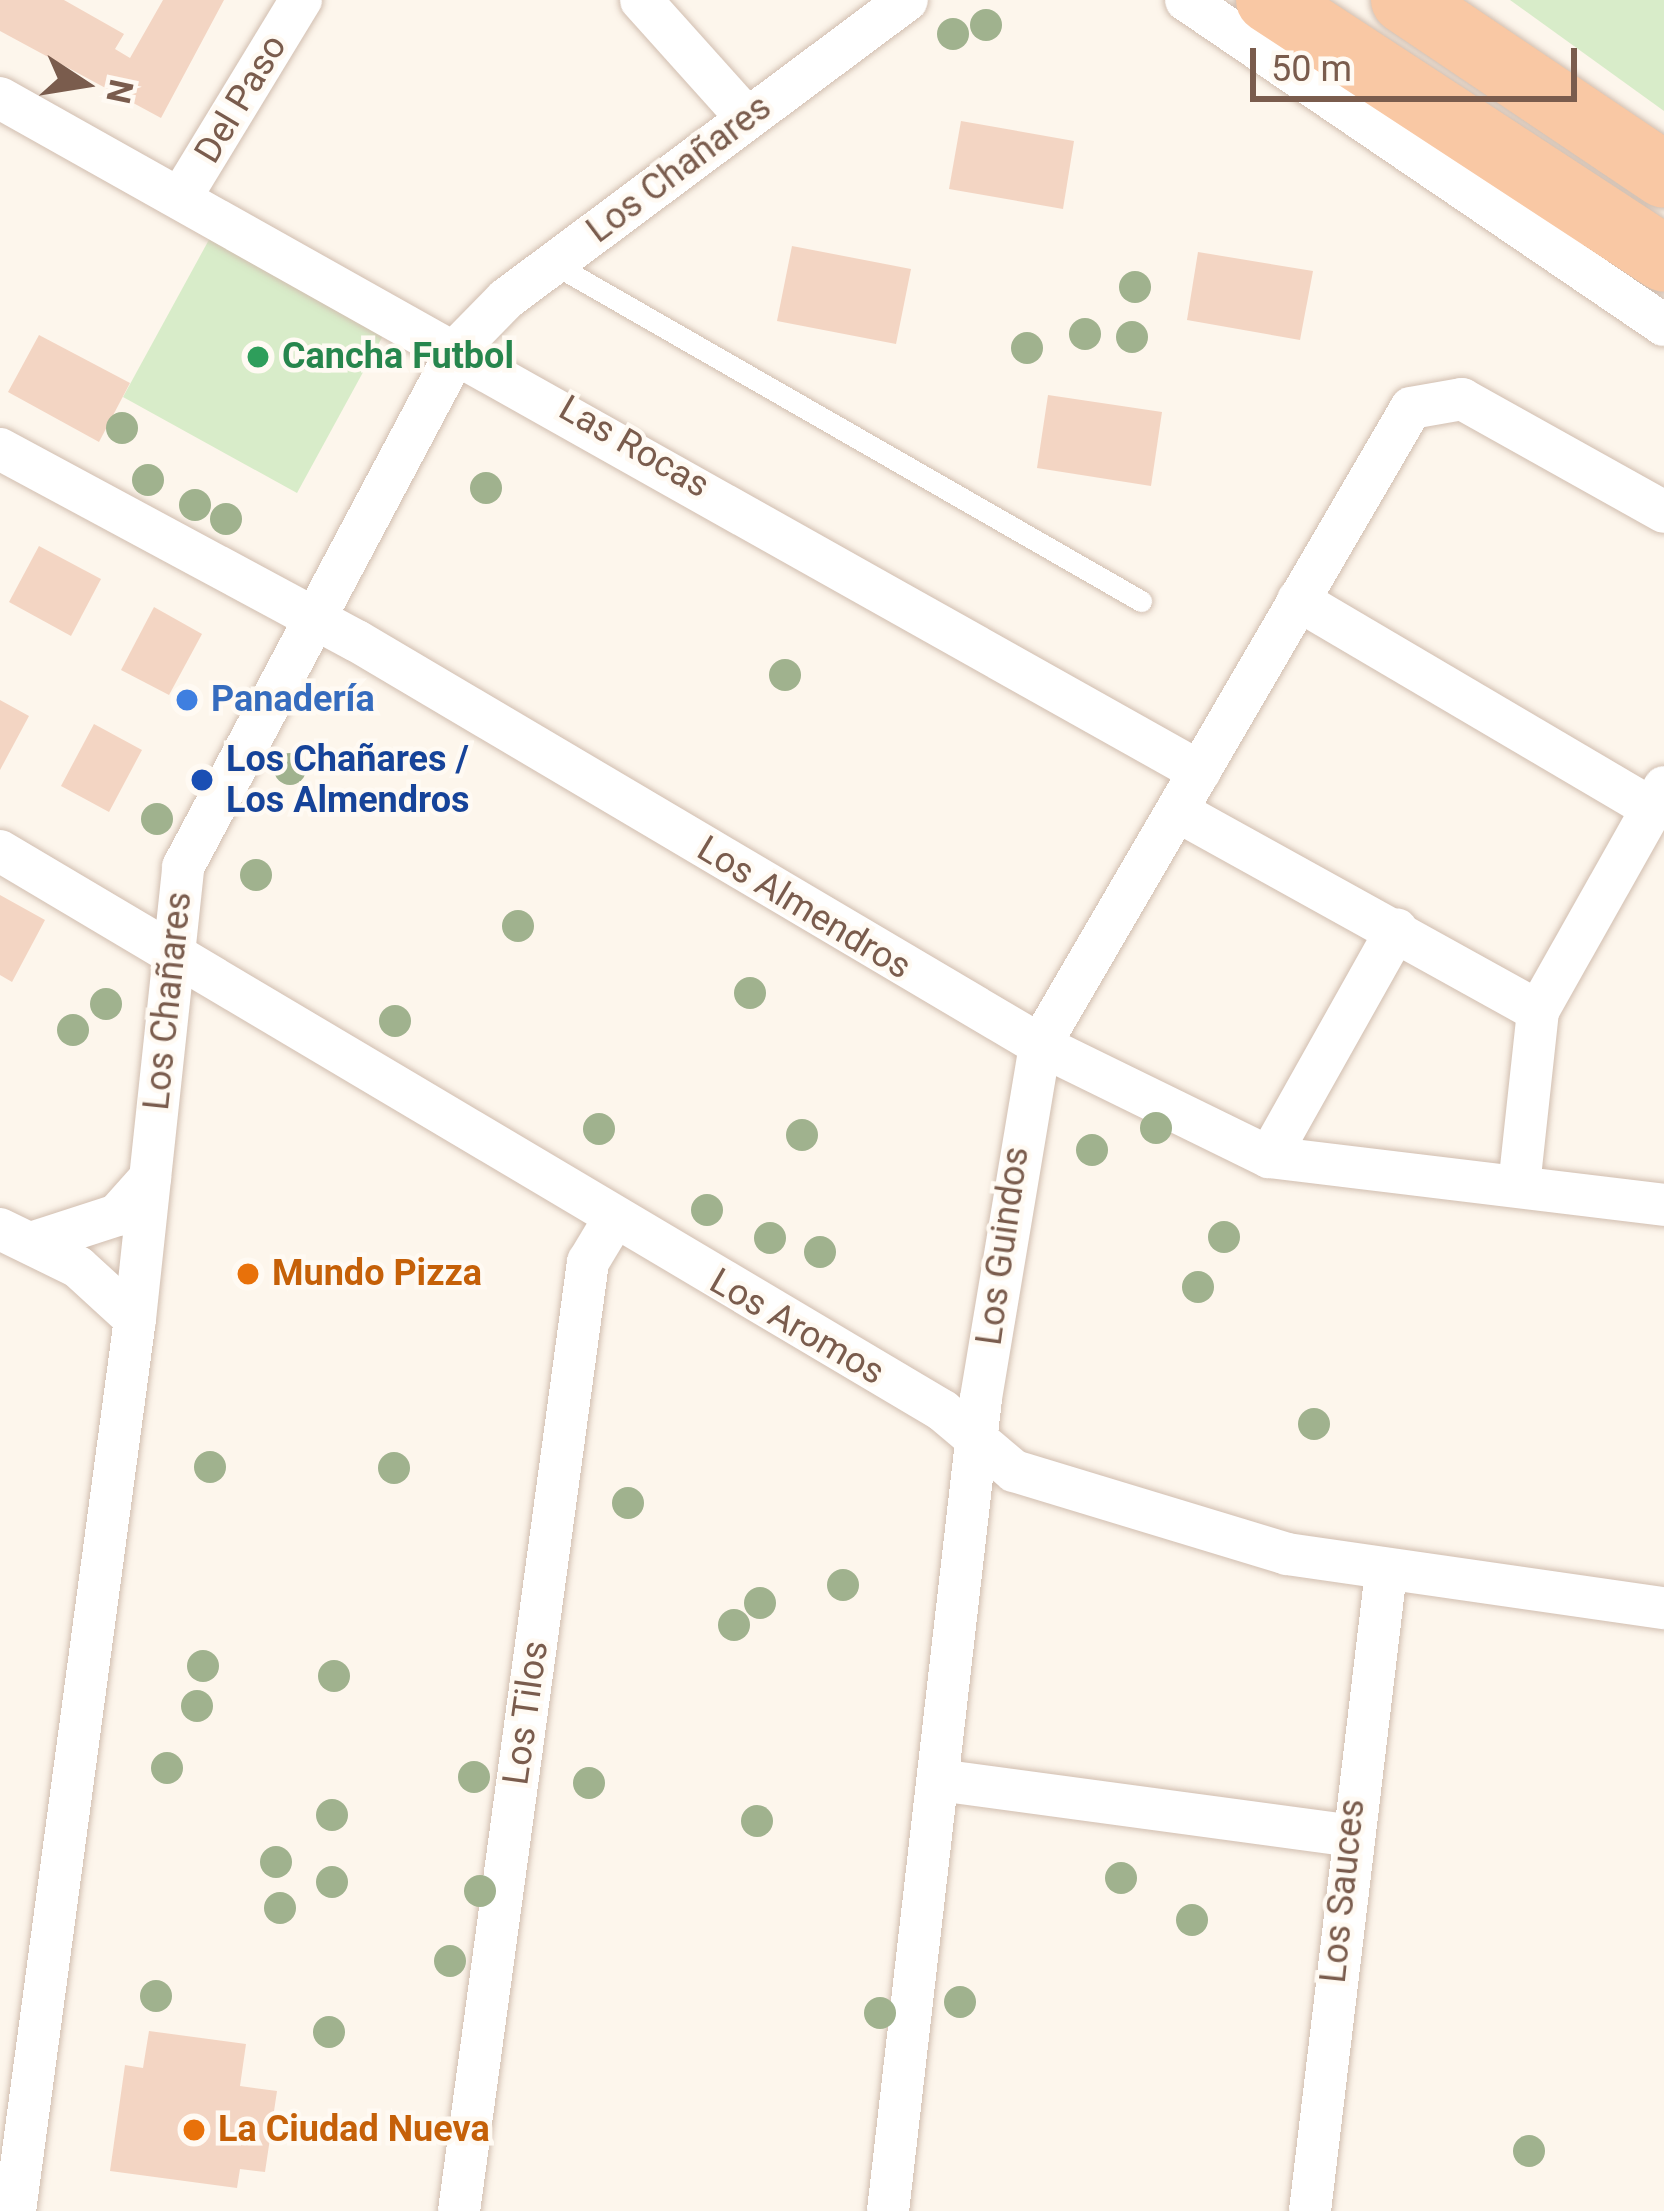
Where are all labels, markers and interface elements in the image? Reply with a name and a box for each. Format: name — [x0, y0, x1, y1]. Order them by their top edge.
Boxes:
north arrow — [24, 24, 144, 144]
scale bar — [1256, 24, 1583, 98]
street label: Del Paso — [186, 27, 296, 171]
text: 50 m — [1271, 48, 1352, 90]
text: N — [98, 76, 141, 107]
street label: Los Chañares — [578, 86, 780, 252]
place label: Cancha Futbol — [282, 335, 514, 379]
marker: Cancha Futbol — [245, 344, 271, 370]
street label: Las Rocas — [551, 387, 717, 507]
place label: Panadería — [211, 678, 375, 722]
marker: Panadería — [174, 687, 200, 713]
place label: Los Chañares / Los Almendros — [226, 737, 469, 822]
marker: Los Chañares / Los Almendros — [189, 767, 215, 793]
street label: Los Almendros — [689, 827, 919, 989]
street label: Los Chañares — [135, 890, 201, 1112]
street label: Los Guindos — [968, 1144, 1038, 1348]
place label: Mundo Pizza — [272, 1252, 482, 1296]
street label: Los Aromos — [702, 1260, 892, 1394]
marker: Mundo Pizza — [235, 1261, 261, 1287]
street label: Los Tilos — [494, 1638, 558, 1788]
street label: Los Sauces — [1312, 1797, 1374, 1985]
place label: La Ciudad Nueva — [218, 2108, 490, 2152]
marker: La Ciudad Nueva — [181, 2117, 207, 2143]

